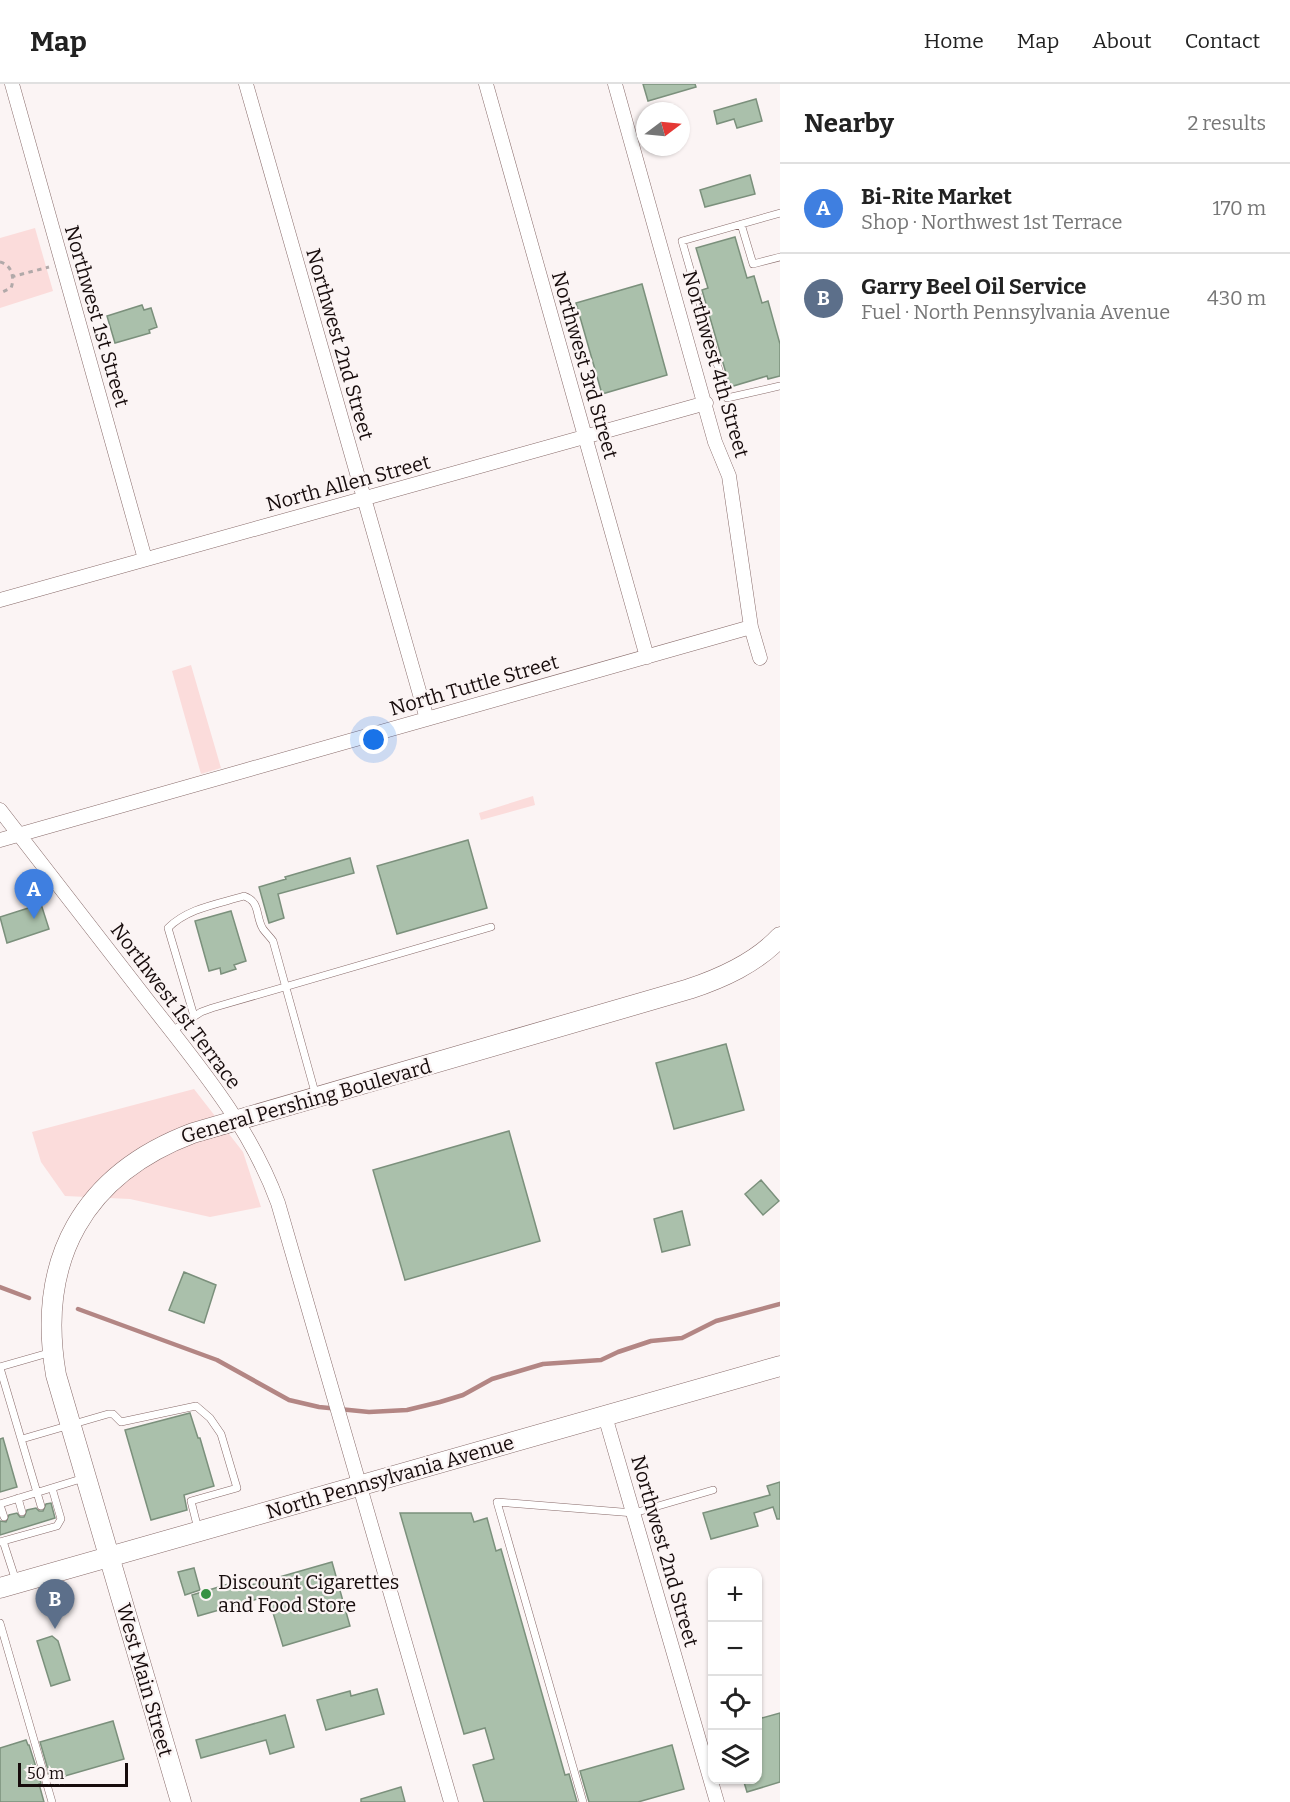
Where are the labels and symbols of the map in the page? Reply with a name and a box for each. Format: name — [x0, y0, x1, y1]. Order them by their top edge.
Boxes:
north arrow — [636, 102, 690, 156]
street label: Northwest 1st Street — [60, 223, 134, 409]
street label: Northwest 2nd Street — [301, 245, 379, 443]
street label: Northwest 4th Street — [678, 268, 754, 460]
street label: Northwest 3rd Street — [547, 269, 623, 461]
street label: North Allen Street — [263, 450, 433, 516]
street label: North Tuttle Street — [387, 649, 561, 721]
your location — [359, 725, 388, 754]
pin: A — [15, 870, 54, 919]
street label: Northwest 1st Terrace — [106, 918, 246, 1094]
street label: General Pershing Boulevard — [178, 1054, 434, 1148]
street label: North Pennsylvania Avenue — [263, 1430, 517, 1524]
street label: Northwest 2nd Street — [626, 1452, 704, 1650]
place label: Discount Cigarettes and Food Store — [218, 1570, 399, 1617]
pin: B — [36, 1580, 74, 1629]
marker: Discount Cigarettes and Food Store — [199, 1587, 213, 1601]
street label: West Main Street — [112, 1601, 178, 1759]
scale bar — [18, 1760, 128, 1788]

